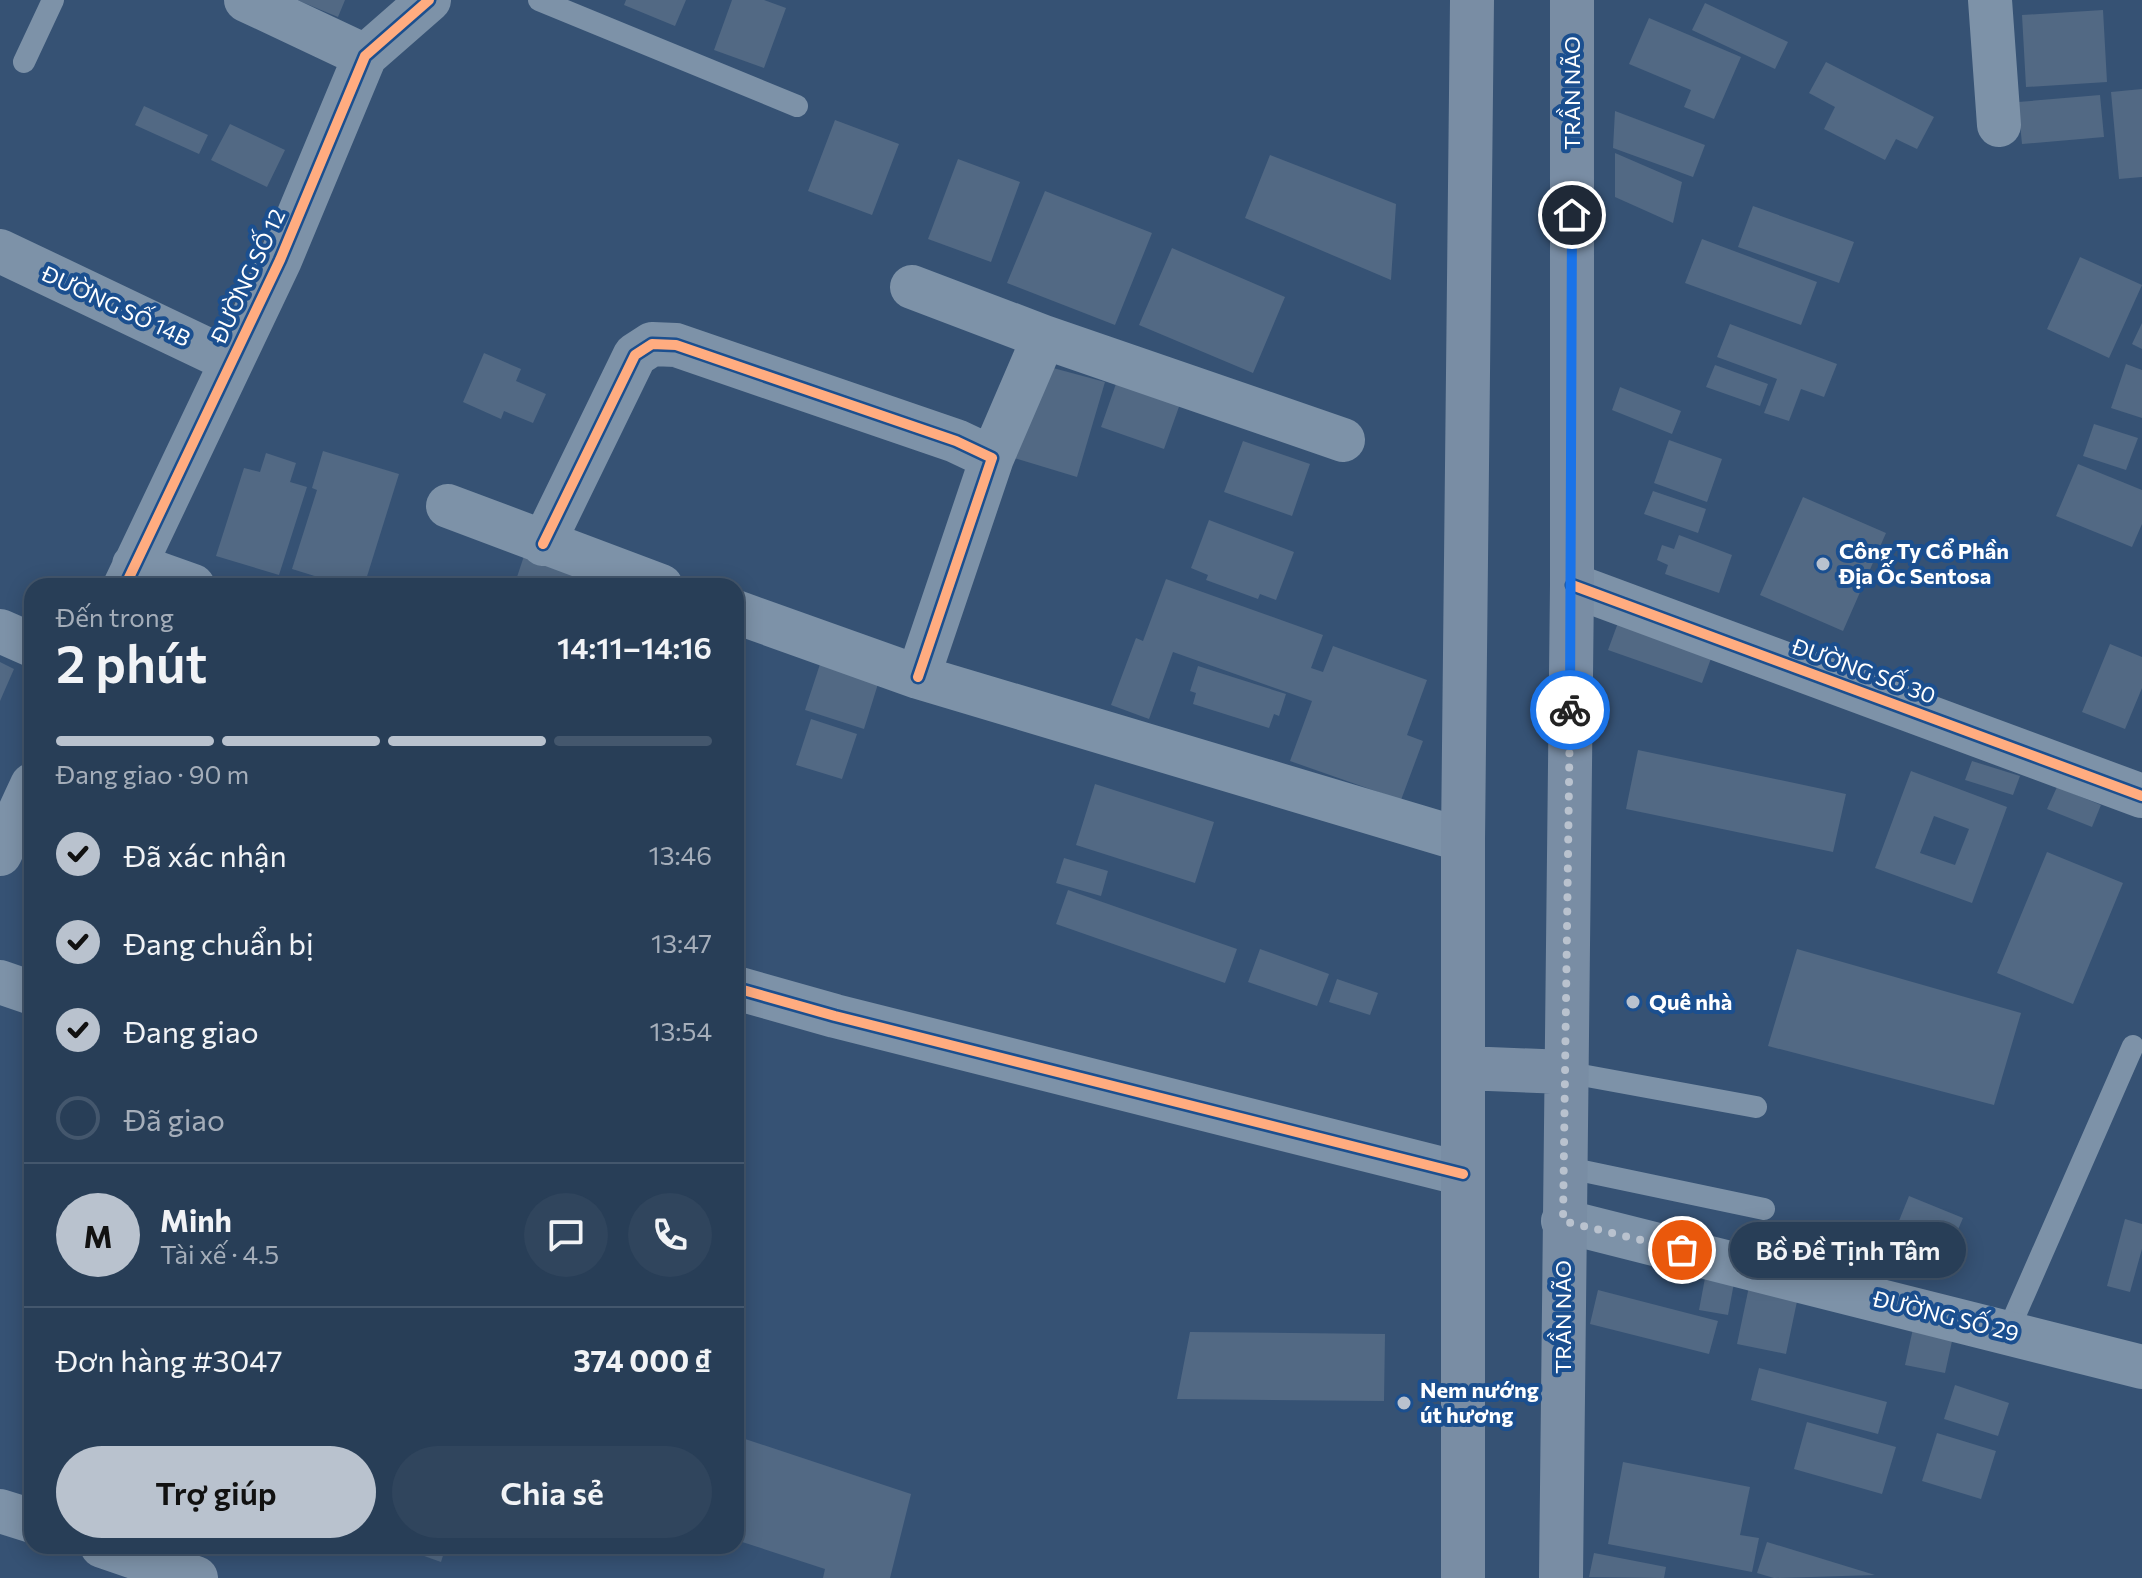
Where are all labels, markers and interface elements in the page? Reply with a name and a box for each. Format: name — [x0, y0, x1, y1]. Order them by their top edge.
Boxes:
street label: TRẦN NÃO — [1556, 36, 1585, 150]
pin — [1538, 181, 1606, 249]
icon: home — [1550, 193, 1594, 237]
street label: ĐƯỜNG SỐ 12 — [202, 203, 290, 348]
street label: ĐƯỜNG SỐ 14B — [37, 257, 195, 352]
place label: Công Ty Cổ Phần Địa Ốc Sentosa — [1838, 537, 2009, 589]
marker: Công Ty Cổ Phần Địa Ốc Sentosa — [1814, 555, 1832, 573]
text: Đến trong — [56, 601, 174, 632]
text: 14:11–14:16 — [557, 628, 712, 665]
text: 2 phút — [56, 630, 207, 694]
street label: ĐƯỜNG SỐ 30 — [1788, 630, 1940, 709]
courier — [1530, 670, 1610, 750]
icon: bike — [1548, 688, 1592, 732]
text: Đang giao · 90 m — [56, 758, 249, 789]
icon: check — [56, 832, 100, 876]
text: Đã xác nhận — [124, 836, 287, 873]
text: 13:46 — [649, 839, 712, 870]
icon: check — [56, 920, 100, 964]
text: Đang chuẩn bị — [124, 924, 314, 961]
text: 13:47 — [651, 927, 712, 958]
place label: Quê nhà — [1649, 988, 1732, 1015]
marker: Quê nhà — [1624, 993, 1642, 1011]
icon: check — [56, 1008, 100, 1052]
text: Đang giao — [124, 1012, 259, 1049]
text: 13:54 — [649, 1015, 712, 1046]
text: Đã giao — [124, 1100, 225, 1137]
button: chat — [524, 1193, 608, 1277]
button: phone — [628, 1193, 712, 1277]
text: Minh — [160, 1201, 232, 1238]
pin — [1648, 1216, 1716, 1284]
text: M — [84, 1217, 112, 1254]
callout: Bồ Đề Tịnh Tâm — [1730, 1222, 1966, 1278]
icon: bag — [1660, 1228, 1704, 1272]
text: Bồ Đề Tịnh Tâm — [1755, 1234, 1941, 1265]
text: Tài xế · 4.5 — [160, 1238, 279, 1269]
street label: TRẦN NÃO — [1547, 1260, 1576, 1374]
street label: ĐƯỜNG SỐ 29 — [1870, 1282, 2022, 1347]
text: Đơn hàng #3047 — [56, 1341, 283, 1378]
text: 374 000 ₫ — [573, 1341, 712, 1378]
place label: Nem nướng út hương — [1420, 1376, 1539, 1428]
marker: Nem nướng út hương — [1395, 1394, 1413, 1412]
button: Trợ giúp — [56, 1446, 376, 1538]
button: Chia sẻ — [392, 1446, 712, 1538]

